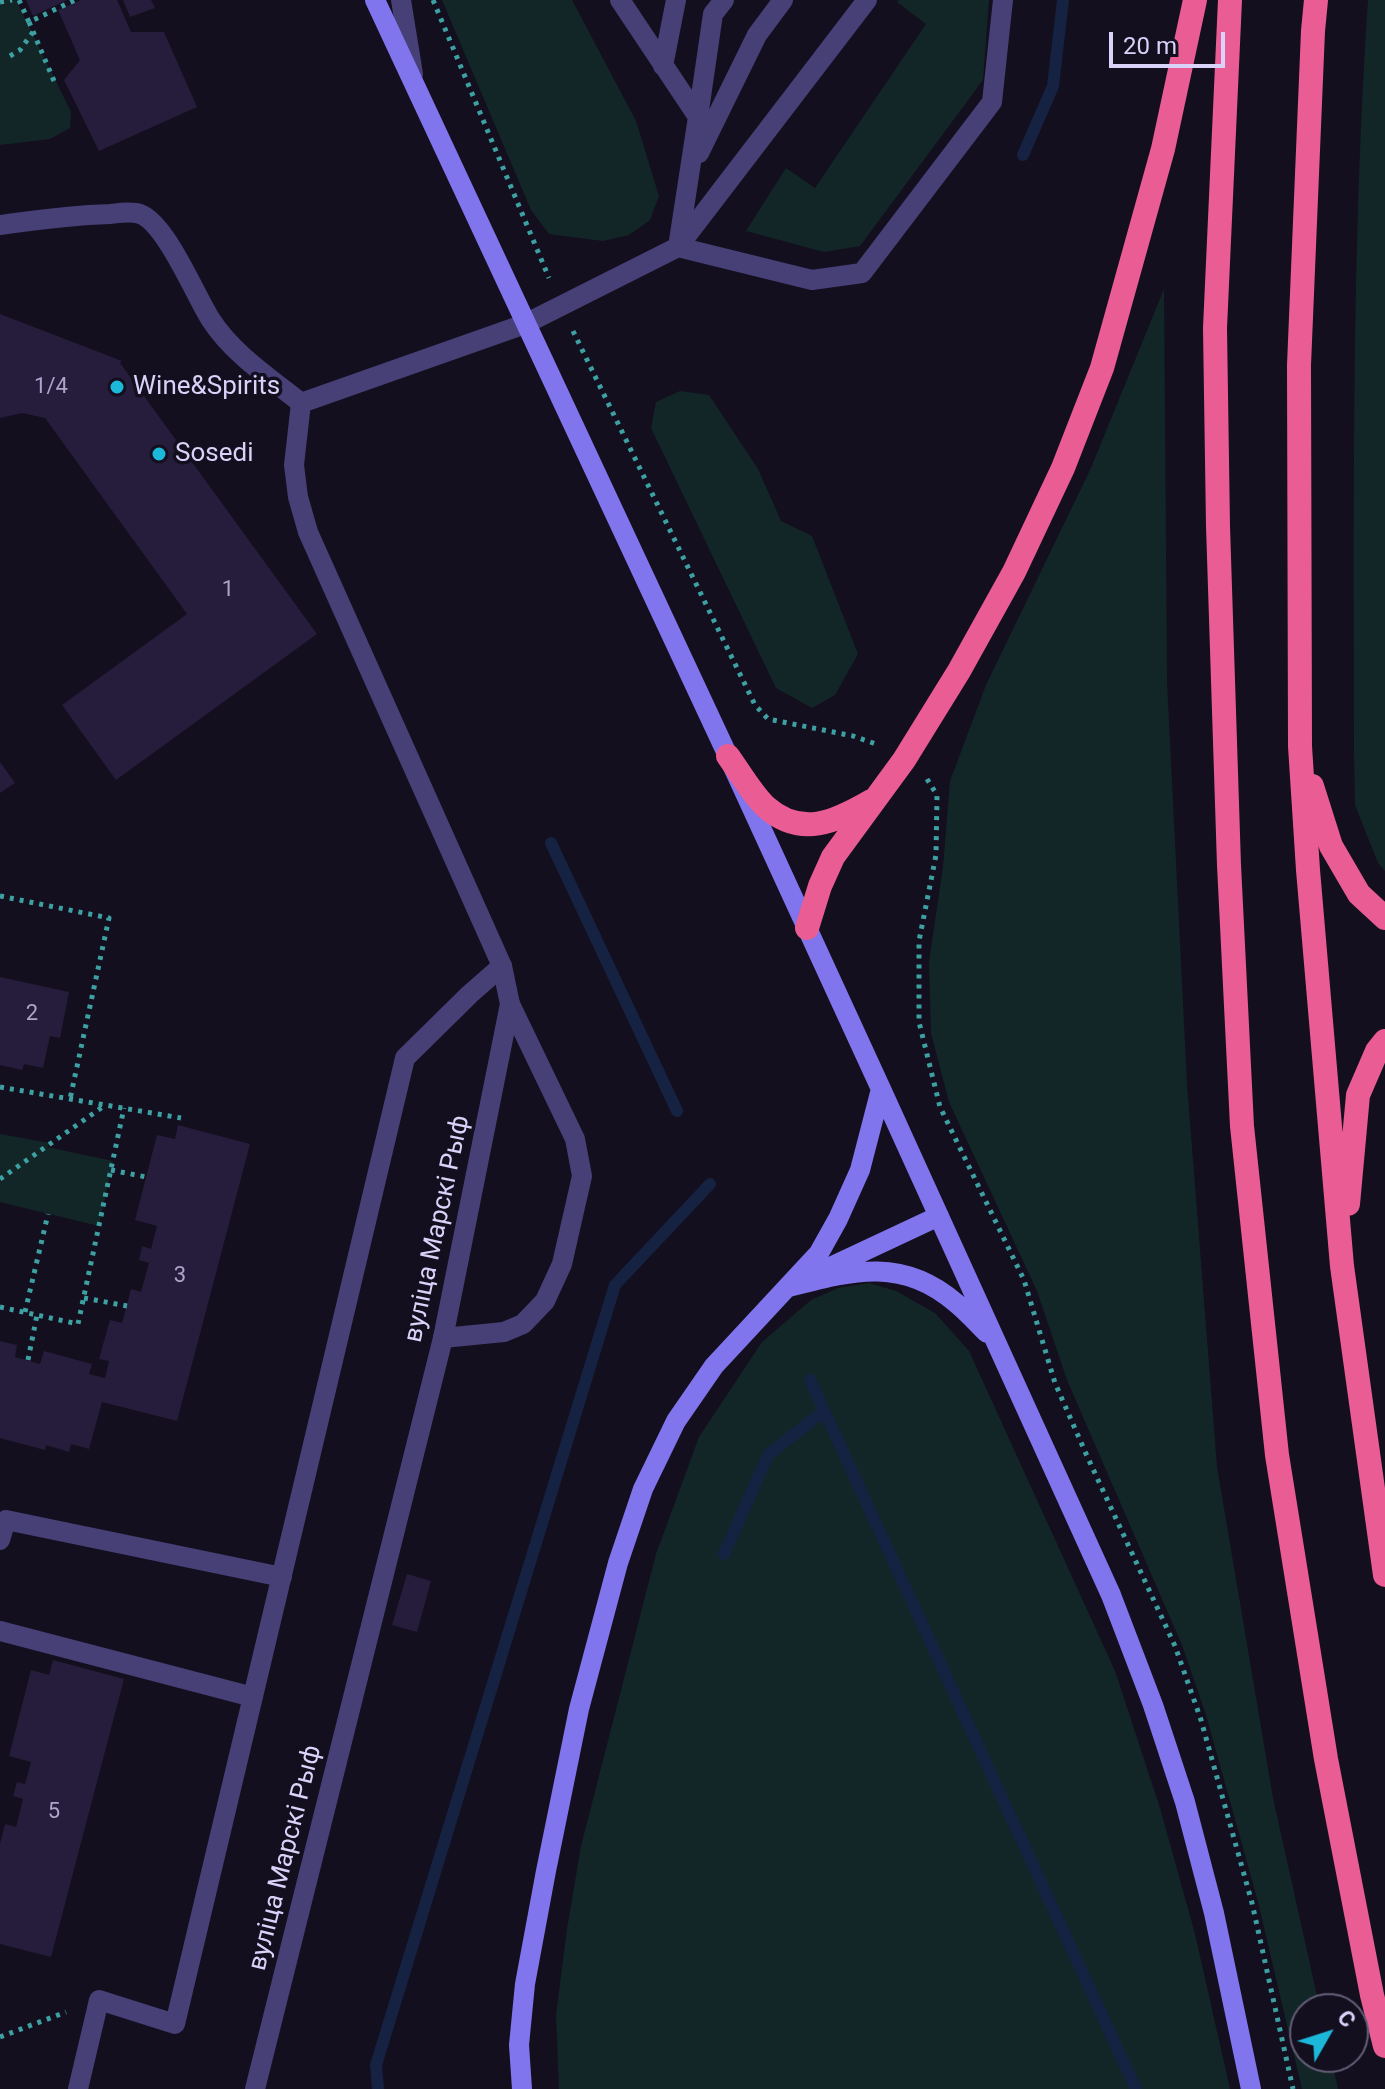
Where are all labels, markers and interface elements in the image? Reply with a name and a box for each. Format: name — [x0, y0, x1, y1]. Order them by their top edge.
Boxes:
scale bar — [1113, 16, 1229, 66]
text: 20 m — [1123, 32, 1177, 60]
place label: Wine&Spirits — [133, 371, 280, 403]
house number: 1/4 — [34, 374, 68, 400]
marker: Wine&Spirits — [108, 378, 126, 396]
place label: Sosedi — [175, 438, 253, 470]
marker: Sosedi — [150, 445, 168, 463]
house number: 1 — [222, 577, 234, 603]
house number: 2 — [26, 1001, 38, 1027]
street label: вуліца Марскі Рыф — [399, 1113, 477, 1345]
house number: 3 — [174, 1263, 186, 1289]
street label: вуліца Марскі Рыф — [243, 1742, 329, 1974]
house number: 5 — [48, 1799, 60, 1825]
north arrow — [1289, 1993, 1369, 2073]
text: С — [1332, 2005, 1361, 2032]

